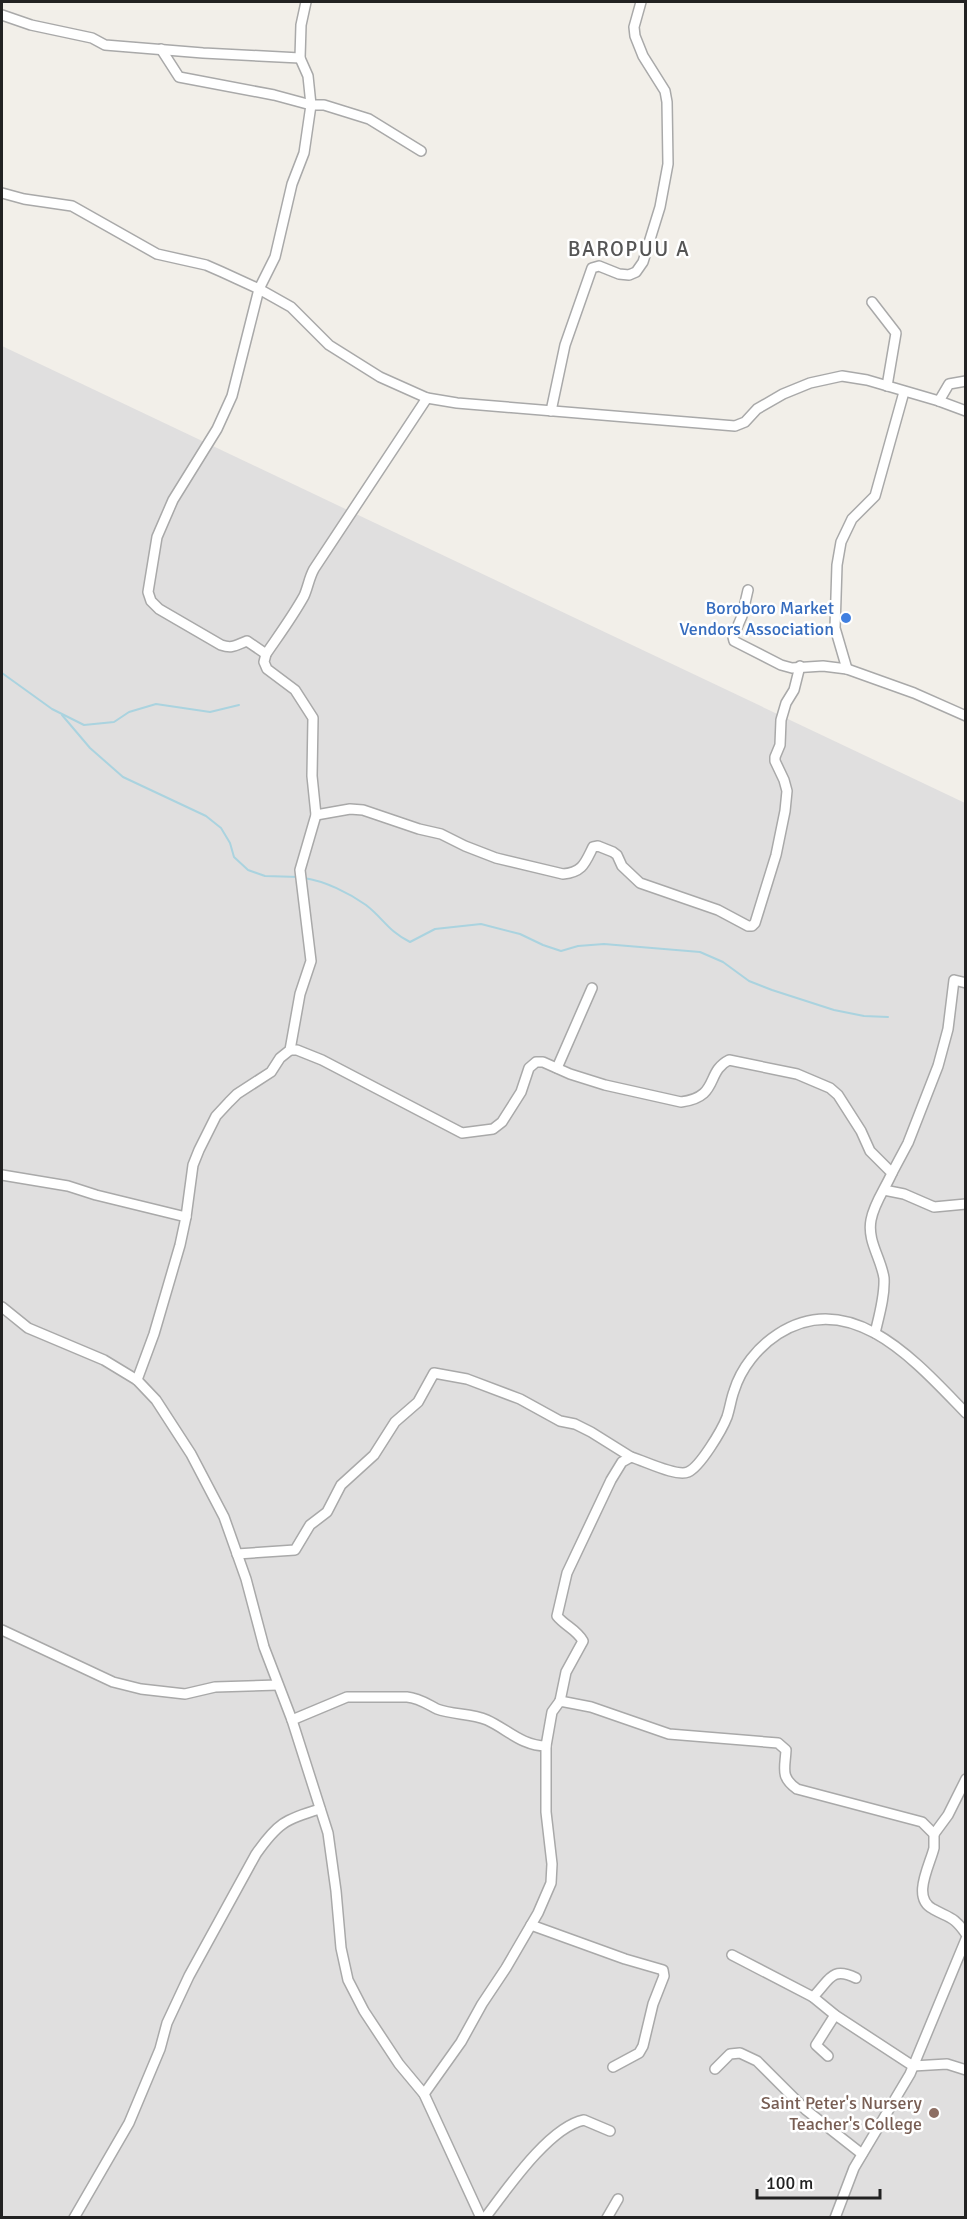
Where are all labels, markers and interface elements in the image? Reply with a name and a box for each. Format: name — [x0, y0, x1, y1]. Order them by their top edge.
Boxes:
district label: BAROPUU A — [568, 236, 690, 262]
place label: Boroboro Market Vendors Association — [679, 597, 834, 640]
marker: Boroboro Market Vendors Association — [839, 611, 853, 625]
place label: Saint Peter's Nursery Teacher's College — [761, 2092, 923, 2135]
marker: Saint Peter's Nursery Teacher's College — [927, 2106, 941, 2120]
scale bar — [757, 2162, 880, 2200]
text: 100 m — [766, 2172, 813, 2194]

